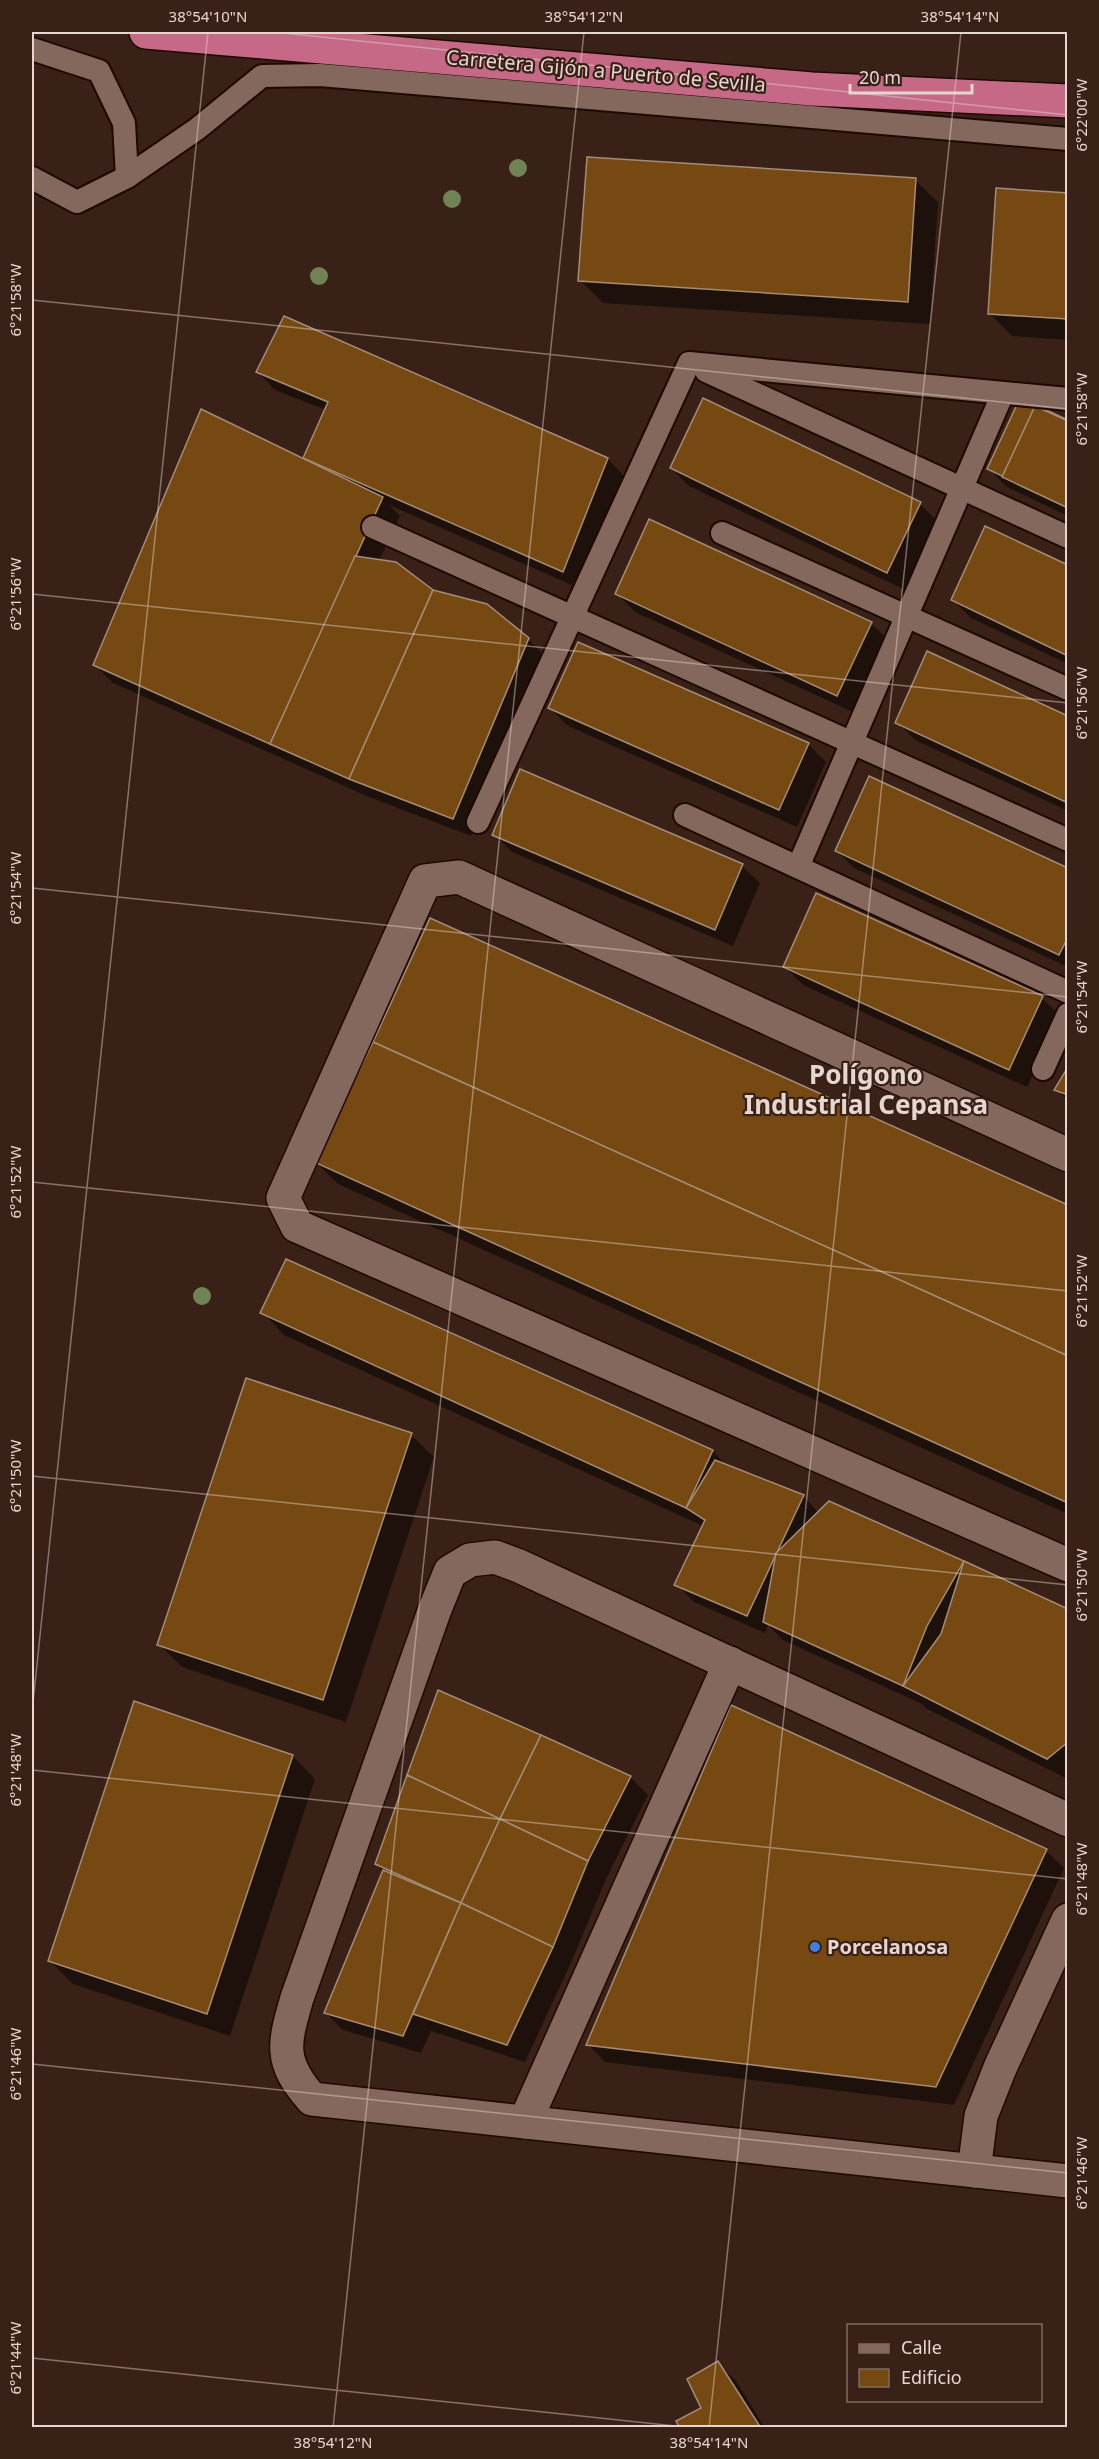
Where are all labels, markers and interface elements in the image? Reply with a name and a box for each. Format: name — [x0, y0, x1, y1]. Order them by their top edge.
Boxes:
text: 38°54'10"N — [169, 6, 247, 26]
text: 38°54'12"N — [545, 6, 623, 26]
text: 38°54'14"N — [921, 6, 999, 26]
street label: Carretera Gijón a Puerto de Sevilla — [445, 43, 767, 98]
scale bar — [850, 57, 972, 95]
text: 20 m — [859, 65, 901, 89]
text: 6°22'00"W — [1071, 78, 1091, 152]
text: 6°21'58"W — [5, 263, 25, 337]
text: 6°21'58"W — [1071, 372, 1091, 446]
text: 6°21'56"W — [5, 557, 25, 631]
text: 6°21'56"W — [1071, 666, 1091, 740]
text: 6°21'54"W — [5, 851, 25, 925]
text: 6°21'54"W — [1071, 960, 1091, 1034]
district label: Polígono Industrial Cepansa — [744, 1056, 988, 1122]
text: 6°21'52"W — [5, 1145, 25, 1219]
text: 6°21'52"W — [1071, 1254, 1091, 1328]
text: 6°21'50"W — [5, 1439, 25, 1513]
text: 6°21'50"W — [1071, 1548, 1091, 1622]
text: 6°21'48"W — [5, 1733, 25, 1807]
text: 6°21'48"W — [1071, 1842, 1091, 1916]
place label: Porcelanosa — [827, 1933, 948, 1960]
marker: Porcelanosa — [808, 1940, 822, 1954]
text: 6°21'46"W — [5, 2027, 25, 2101]
text: 6°21'46"W — [1071, 2136, 1091, 2210]
text: 6°21'44"W — [5, 2321, 25, 2395]
legend — [847, 2324, 1042, 2402]
text: Calle — [901, 2335, 942, 2359]
text: Edificio — [901, 2365, 962, 2389]
text: 38°54'12"N — [294, 2432, 372, 2452]
text: 38°54'14"N — [670, 2432, 748, 2452]

